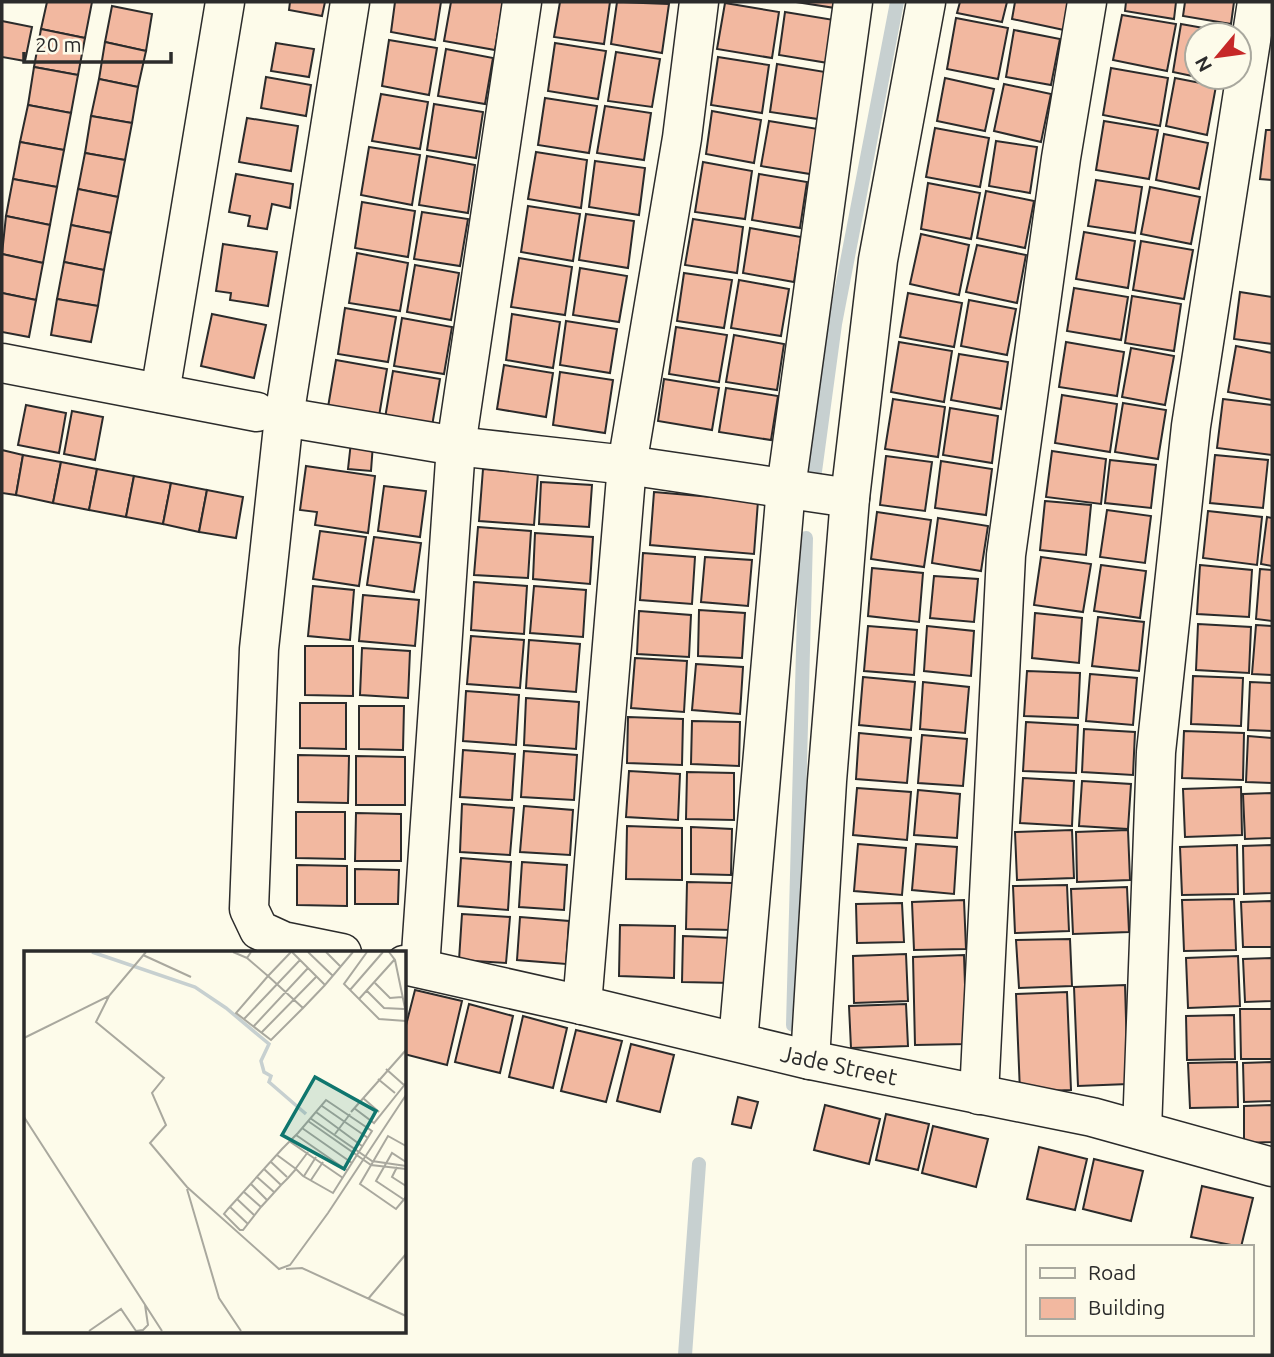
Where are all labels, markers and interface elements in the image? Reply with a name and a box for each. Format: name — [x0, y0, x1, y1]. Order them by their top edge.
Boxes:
scale bar — [24, 21, 172, 65]
north arrow — [1183, 21, 1253, 91]
text: 20 m — [35, 32, 82, 56]
text: N — [1190, 53, 1216, 76]
inset map — [24, 951, 406, 1332]
street label: Jade Street — [778, 1040, 900, 1090]
legend — [1026, 1245, 1253, 1336]
text: Road — [1088, 1260, 1136, 1284]
text: Building — [1088, 1295, 1165, 1319]

